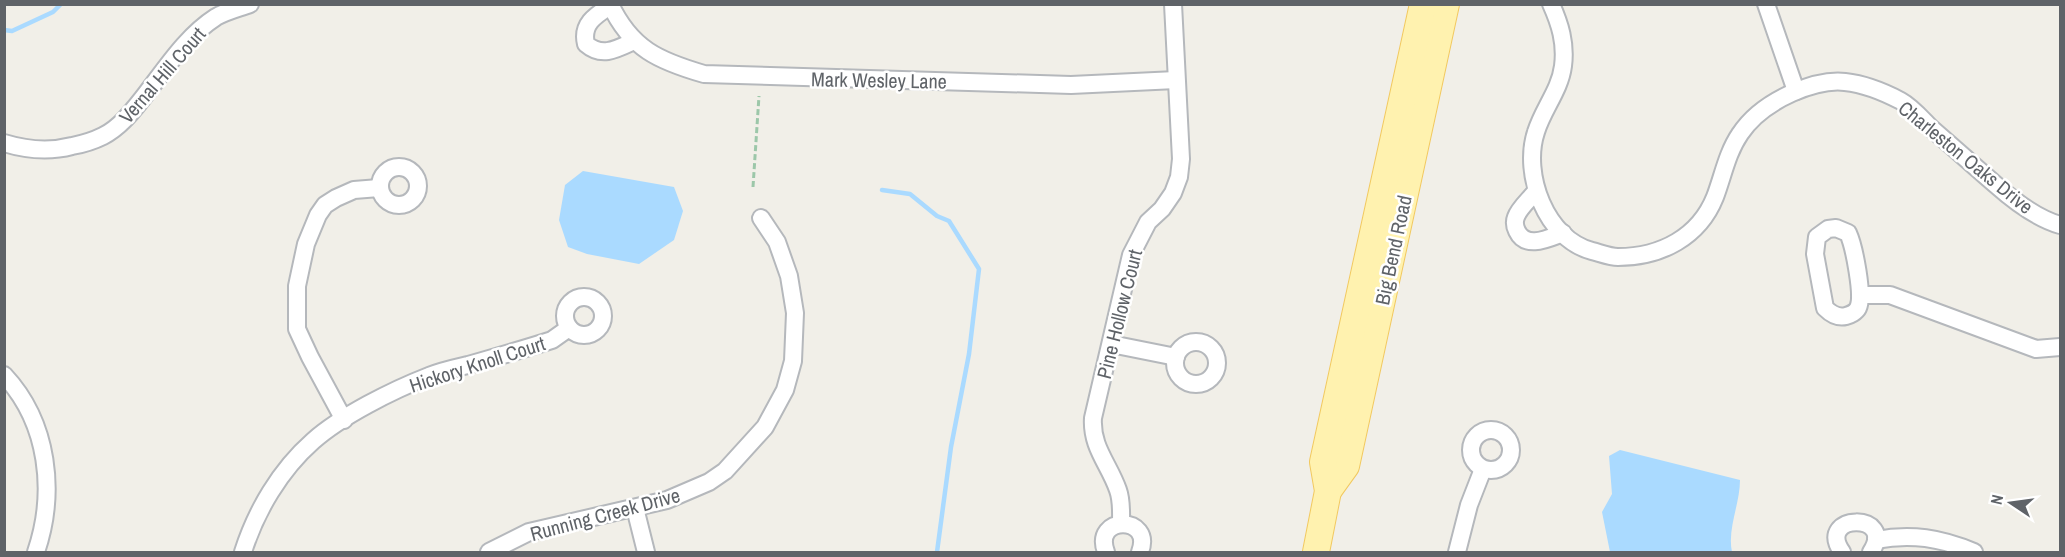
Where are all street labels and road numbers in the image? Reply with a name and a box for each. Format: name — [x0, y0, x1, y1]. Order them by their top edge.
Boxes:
street label: Vernal Hill Court — [113, 21, 212, 129]
street label: Mark Wesley Lane — [811, 65, 947, 95]
street label: Charleston Oaks Drive — [1893, 94, 2039, 220]
street label: Big Bend Road — [1368, 193, 1418, 307]
street label: Pine Hollow Court — [1090, 246, 1148, 381]
street label: Hickory Knoll Court — [406, 329, 549, 399]
street label: Running Creek Drive — [527, 481, 683, 547]

